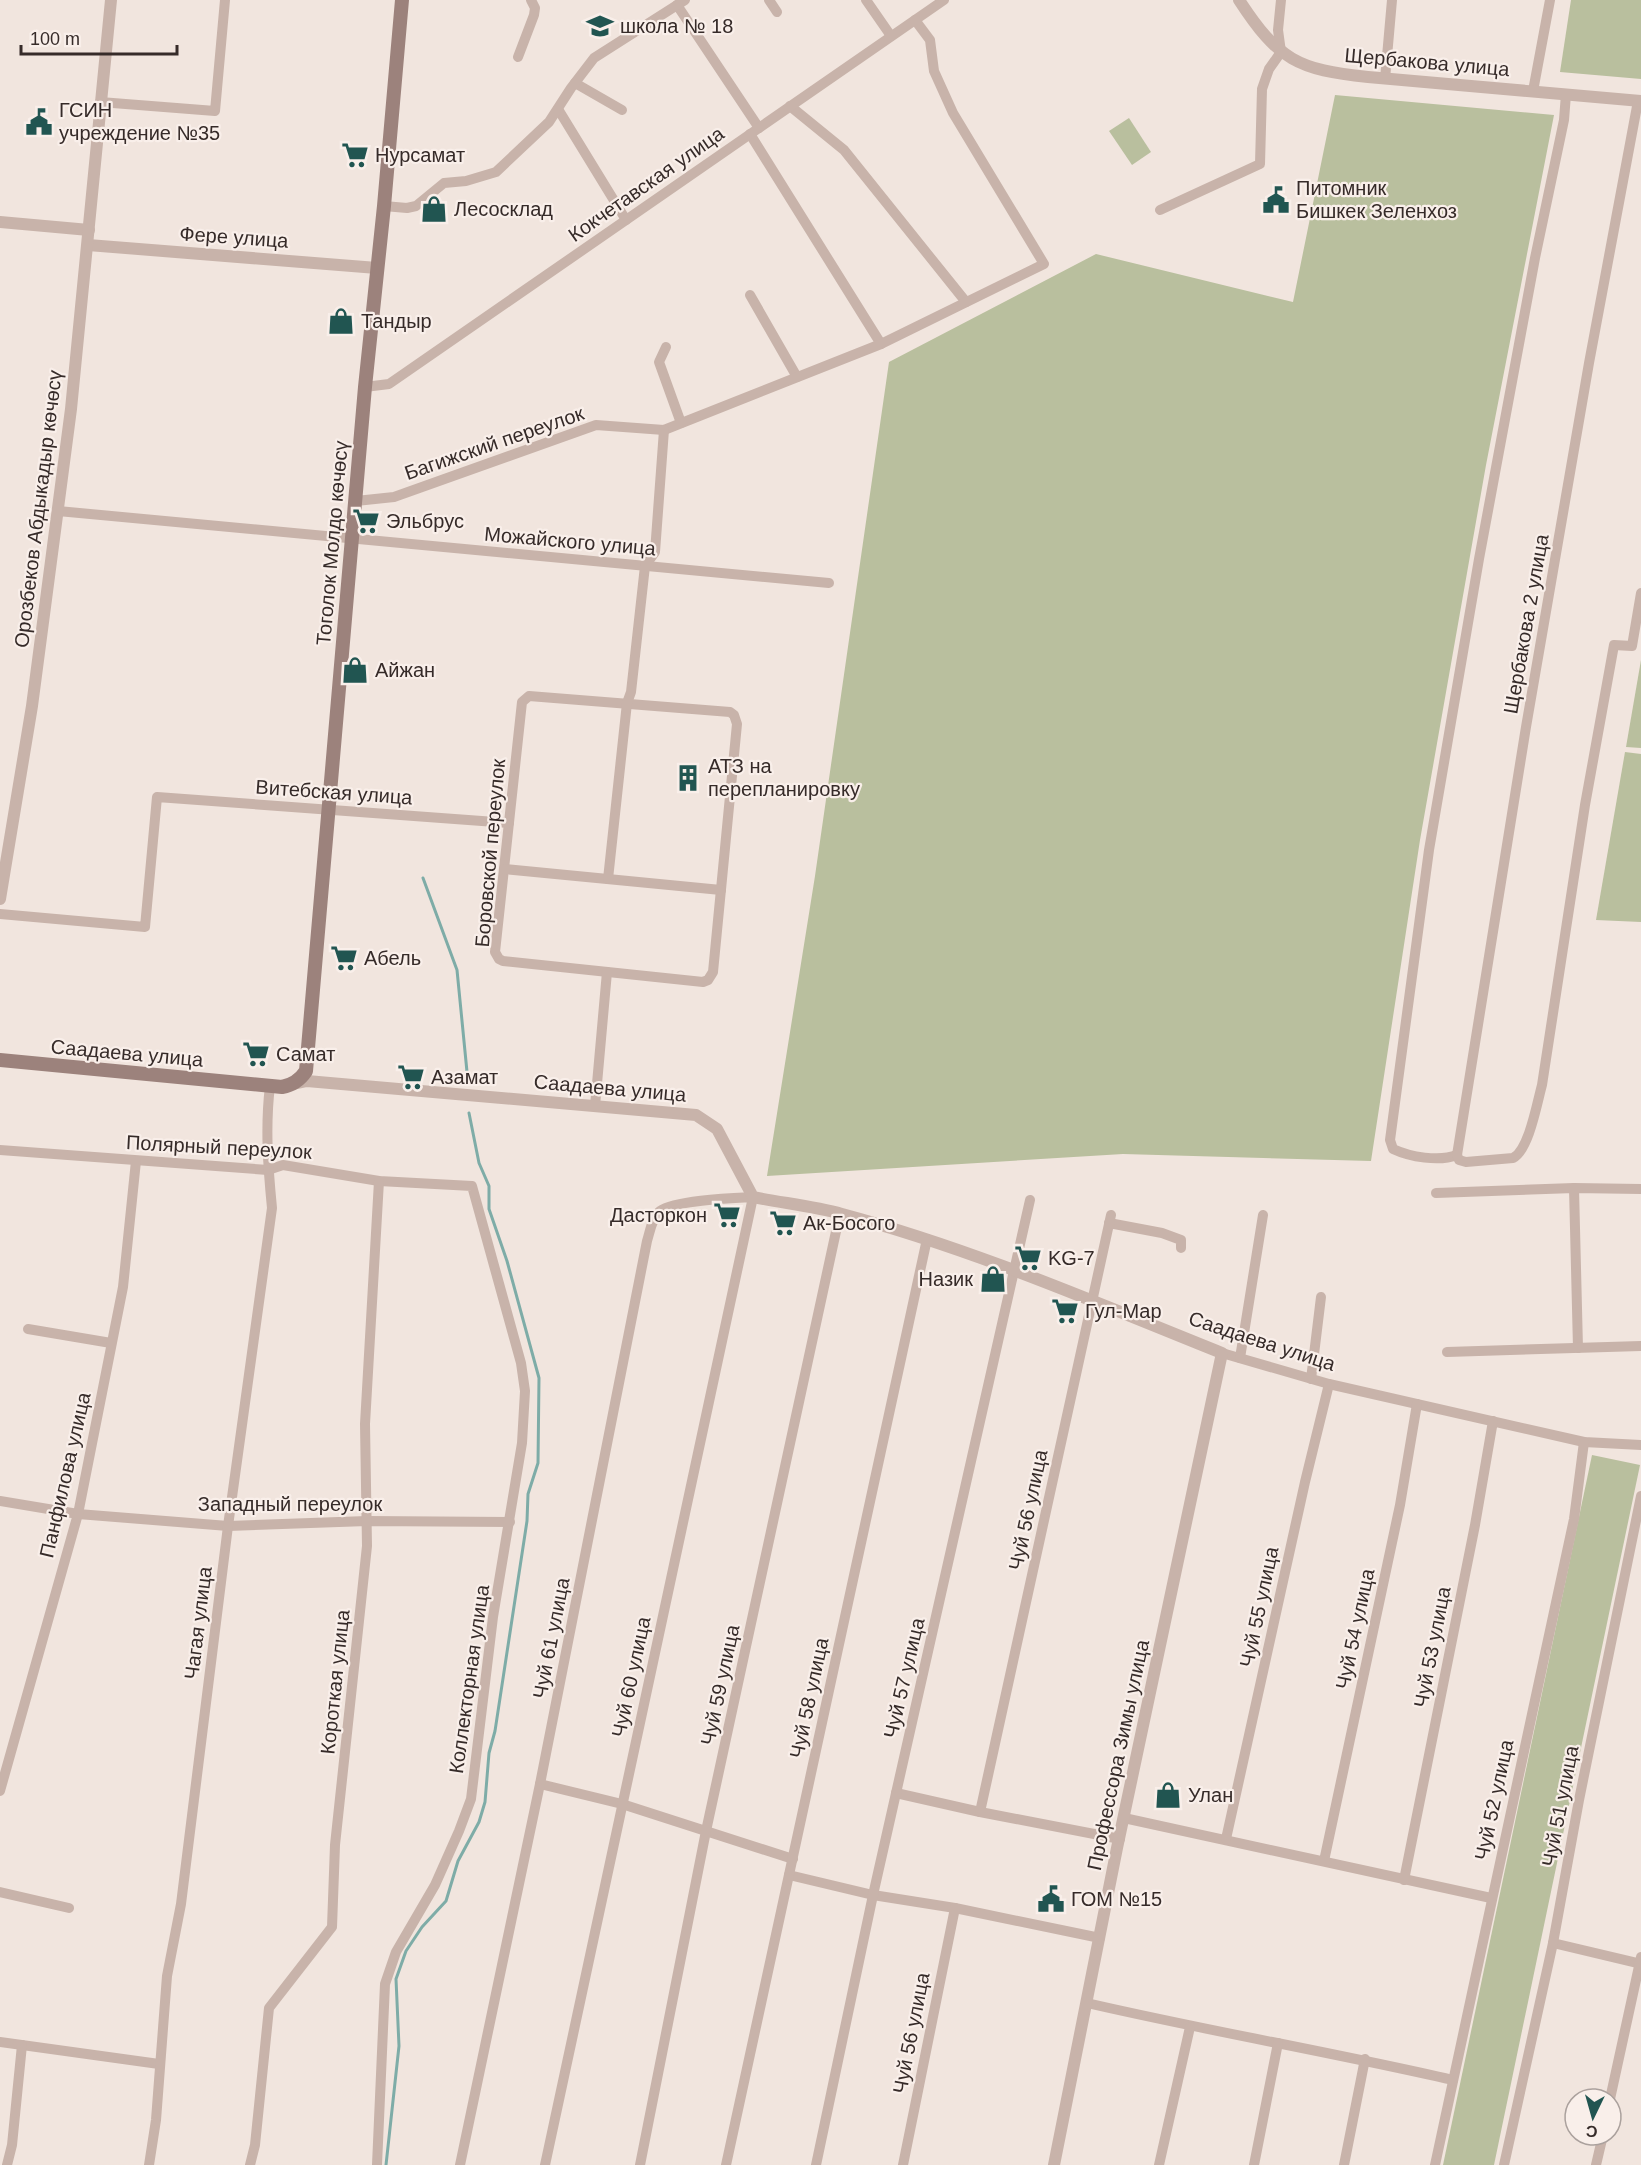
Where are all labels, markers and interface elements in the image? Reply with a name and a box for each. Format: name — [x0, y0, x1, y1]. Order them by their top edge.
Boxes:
school or university icon: школа № 18 — [585, 11, 615, 41]
place label: школа № 18 — [620, 15, 733, 37]
scale bar — [21, 18, 177, 56]
text: 100 m — [30, 29, 80, 49]
street label: Щербакова улица — [1344, 44, 1511, 80]
place label: ГСИН учреждение №35 — [59, 99, 220, 144]
public building icon: ГСИН учреждение №35 — [24, 107, 54, 137]
street label: Кокчетавская улица — [564, 122, 729, 246]
supermarket icon: Нурсамат — [340, 140, 370, 170]
place label: Нурсамат — [375, 144, 465, 166]
place label: Питомник Бишкек Зеленхоз — [1296, 177, 1457, 222]
public building icon: Питомник Бишкек Зеленхоз — [1261, 185, 1291, 215]
shop icon: Лесосклад — [419, 194, 449, 224]
place label: Лесосклад — [454, 198, 553, 220]
street label: Фере улица — [179, 222, 290, 252]
shop icon: Тандыр — [326, 306, 356, 336]
place label: Тандыр — [361, 310, 432, 332]
street label: Орозбеков Абдыкадыр көчөсү — [10, 369, 66, 649]
street label: Багижский переулок — [402, 402, 587, 484]
street label: Тоголок Молдо көчөсү — [312, 440, 352, 646]
supermarket icon: Эльбрус — [351, 506, 381, 536]
place label: Эльбрус — [386, 510, 464, 532]
street label: Можайского улица — [483, 523, 658, 560]
street label: Щербакова 2 улица — [1499, 532, 1553, 716]
shop icon: Айжан — [340, 655, 370, 685]
place label: Айжан — [375, 659, 435, 681]
place label: АТЗ на перепланировку — [708, 755, 860, 800]
street label: Боровской переулок — [471, 758, 509, 948]
building icon: АТЗ на перепланировку — [673, 763, 703, 793]
street label: Витебская улица — [255, 776, 414, 809]
supermarket icon: Абель — [329, 943, 359, 973]
place label: Абель — [364, 947, 421, 969]
street label: Саадаева улица — [50, 1035, 205, 1071]
supermarket icon: Самат — [241, 1039, 271, 1069]
place label: Самат — [276, 1043, 335, 1065]
supermarket icon: Азамат — [396, 1062, 426, 1092]
place label: Азамат — [431, 1066, 498, 1088]
street label: Саадаева улица — [533, 1070, 688, 1106]
street label: Полярный переулок — [125, 1131, 313, 1163]
supermarket icon: Дасторкон — [712, 1200, 742, 1230]
place label: Дасторкон — [610, 1204, 707, 1226]
supermarket icon: Ак-Босого — [768, 1208, 798, 1238]
place label: Ак-Босого — [803, 1212, 895, 1234]
supermarket icon: KG-7 — [1013, 1243, 1043, 1273]
place label: KG-7 — [1048, 1247, 1095, 1269]
shop icon: Назик — [978, 1264, 1008, 1294]
place label: Назик — [919, 1268, 973, 1290]
supermarket icon: Гул-Мар — [1050, 1296, 1080, 1326]
place label: Гул-Мар — [1085, 1300, 1162, 1322]
street label: Саадаева улица — [1186, 1307, 1339, 1375]
street label: Панфилова улица — [35, 1389, 95, 1560]
street label: Чуй 56 улица — [1004, 1447, 1052, 1572]
street label: Западный переулок — [198, 1493, 382, 1515]
street label: Чуй 55 улица — [1235, 1544, 1283, 1669]
street label: Чагая улица — [180, 1564, 216, 1681]
street label: Чуй 54 улица — [1331, 1566, 1379, 1691]
street label: Чуй 61 улица — [528, 1575, 574, 1700]
street label: Коллекторная улица — [445, 1582, 493, 1775]
street label: Чуй 53 улица — [1409, 1584, 1455, 1709]
street label: Короткая улица — [316, 1608, 354, 1755]
street label: Чуй 60 улица — [607, 1614, 655, 1739]
street label: Чуй 57 улица — [879, 1615, 929, 1740]
street label: Чуй 59 улица — [696, 1622, 744, 1747]
street label: Чуй 58 улица — [785, 1635, 833, 1760]
street label: Профессора Зимы улица — [1083, 1637, 1153, 1872]
street label: Чуй 52 улица — [1470, 1737, 1518, 1862]
street label: Чуй 51 улица — [1537, 1743, 1583, 1868]
shop icon: Улан — [1153, 1780, 1183, 1810]
place label: Улан — [1188, 1784, 1233, 1806]
public building icon: ГОМ №15 — [1036, 1884, 1066, 1914]
place label: ГОМ №15 — [1071, 1888, 1162, 1910]
street label: Чуй 56 улица — [888, 1970, 934, 2095]
north arrow — [1563, 2087, 1623, 2147]
text: С — [1585, 2122, 1598, 2140]

